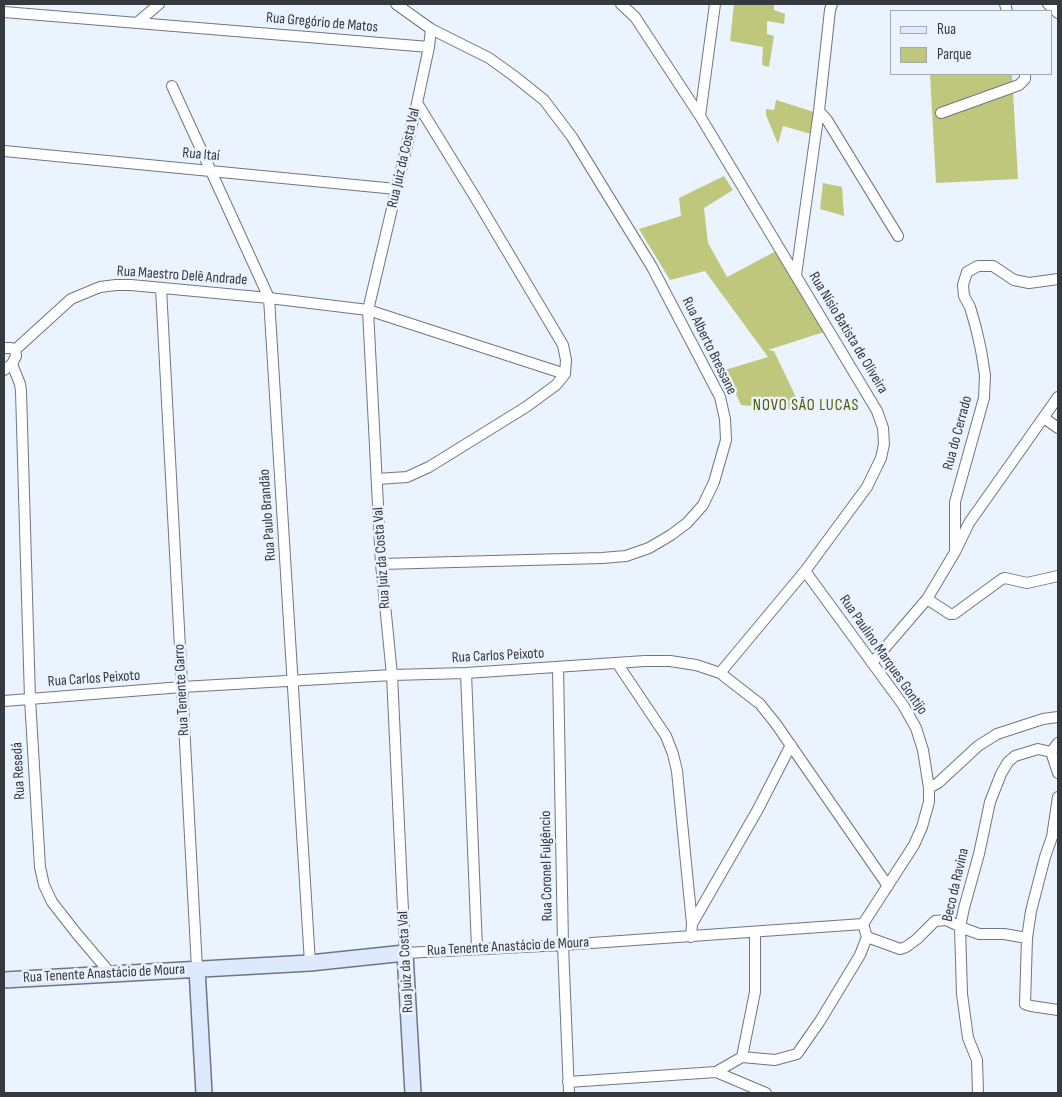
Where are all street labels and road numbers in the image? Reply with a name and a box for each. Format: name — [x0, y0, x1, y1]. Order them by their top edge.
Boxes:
street label: Rua Gregório de Matos — [265, 9, 379, 37]
street label: Rua Juiz da Costa Val — [384, 106, 424, 210]
street label: Rua Itaí — [182, 144, 220, 166]
street label: Rua Maestro Delê Andrade — [116, 262, 248, 290]
street label: Rua Nísio Batista de Oliveira — [805, 269, 891, 397]
street label: Rua Alberto Bressane — [678, 294, 740, 398]
street label: Rua do Cerrado — [939, 394, 977, 472]
street label: Rua Paulo Brandão — [256, 468, 280, 562]
street label: Rua Juiz da Costa Val — [369, 507, 395, 609]
street label: Rua Paulino Marques Gontijo — [835, 592, 931, 718]
street label: Rua Tenente Garro — [171, 644, 193, 736]
street label: Rua Carlos Peixoto — [451, 645, 545, 667]
street label: Rua Carlos Peixoto — [47, 667, 141, 691]
street label: Rua Resedá — [9, 742, 29, 800]
street label: Rua Coronel Fulgêncio — [537, 810, 557, 922]
street label: Beco da Ravina — [939, 847, 973, 923]
street label: Rua Juiz da Costa Val — [394, 911, 418, 1013]
street label: Rua Tenente Anastácio de Moura — [427, 934, 589, 960]
street label: Rua Tenente Anastácio de Moura — [23, 961, 185, 987]

